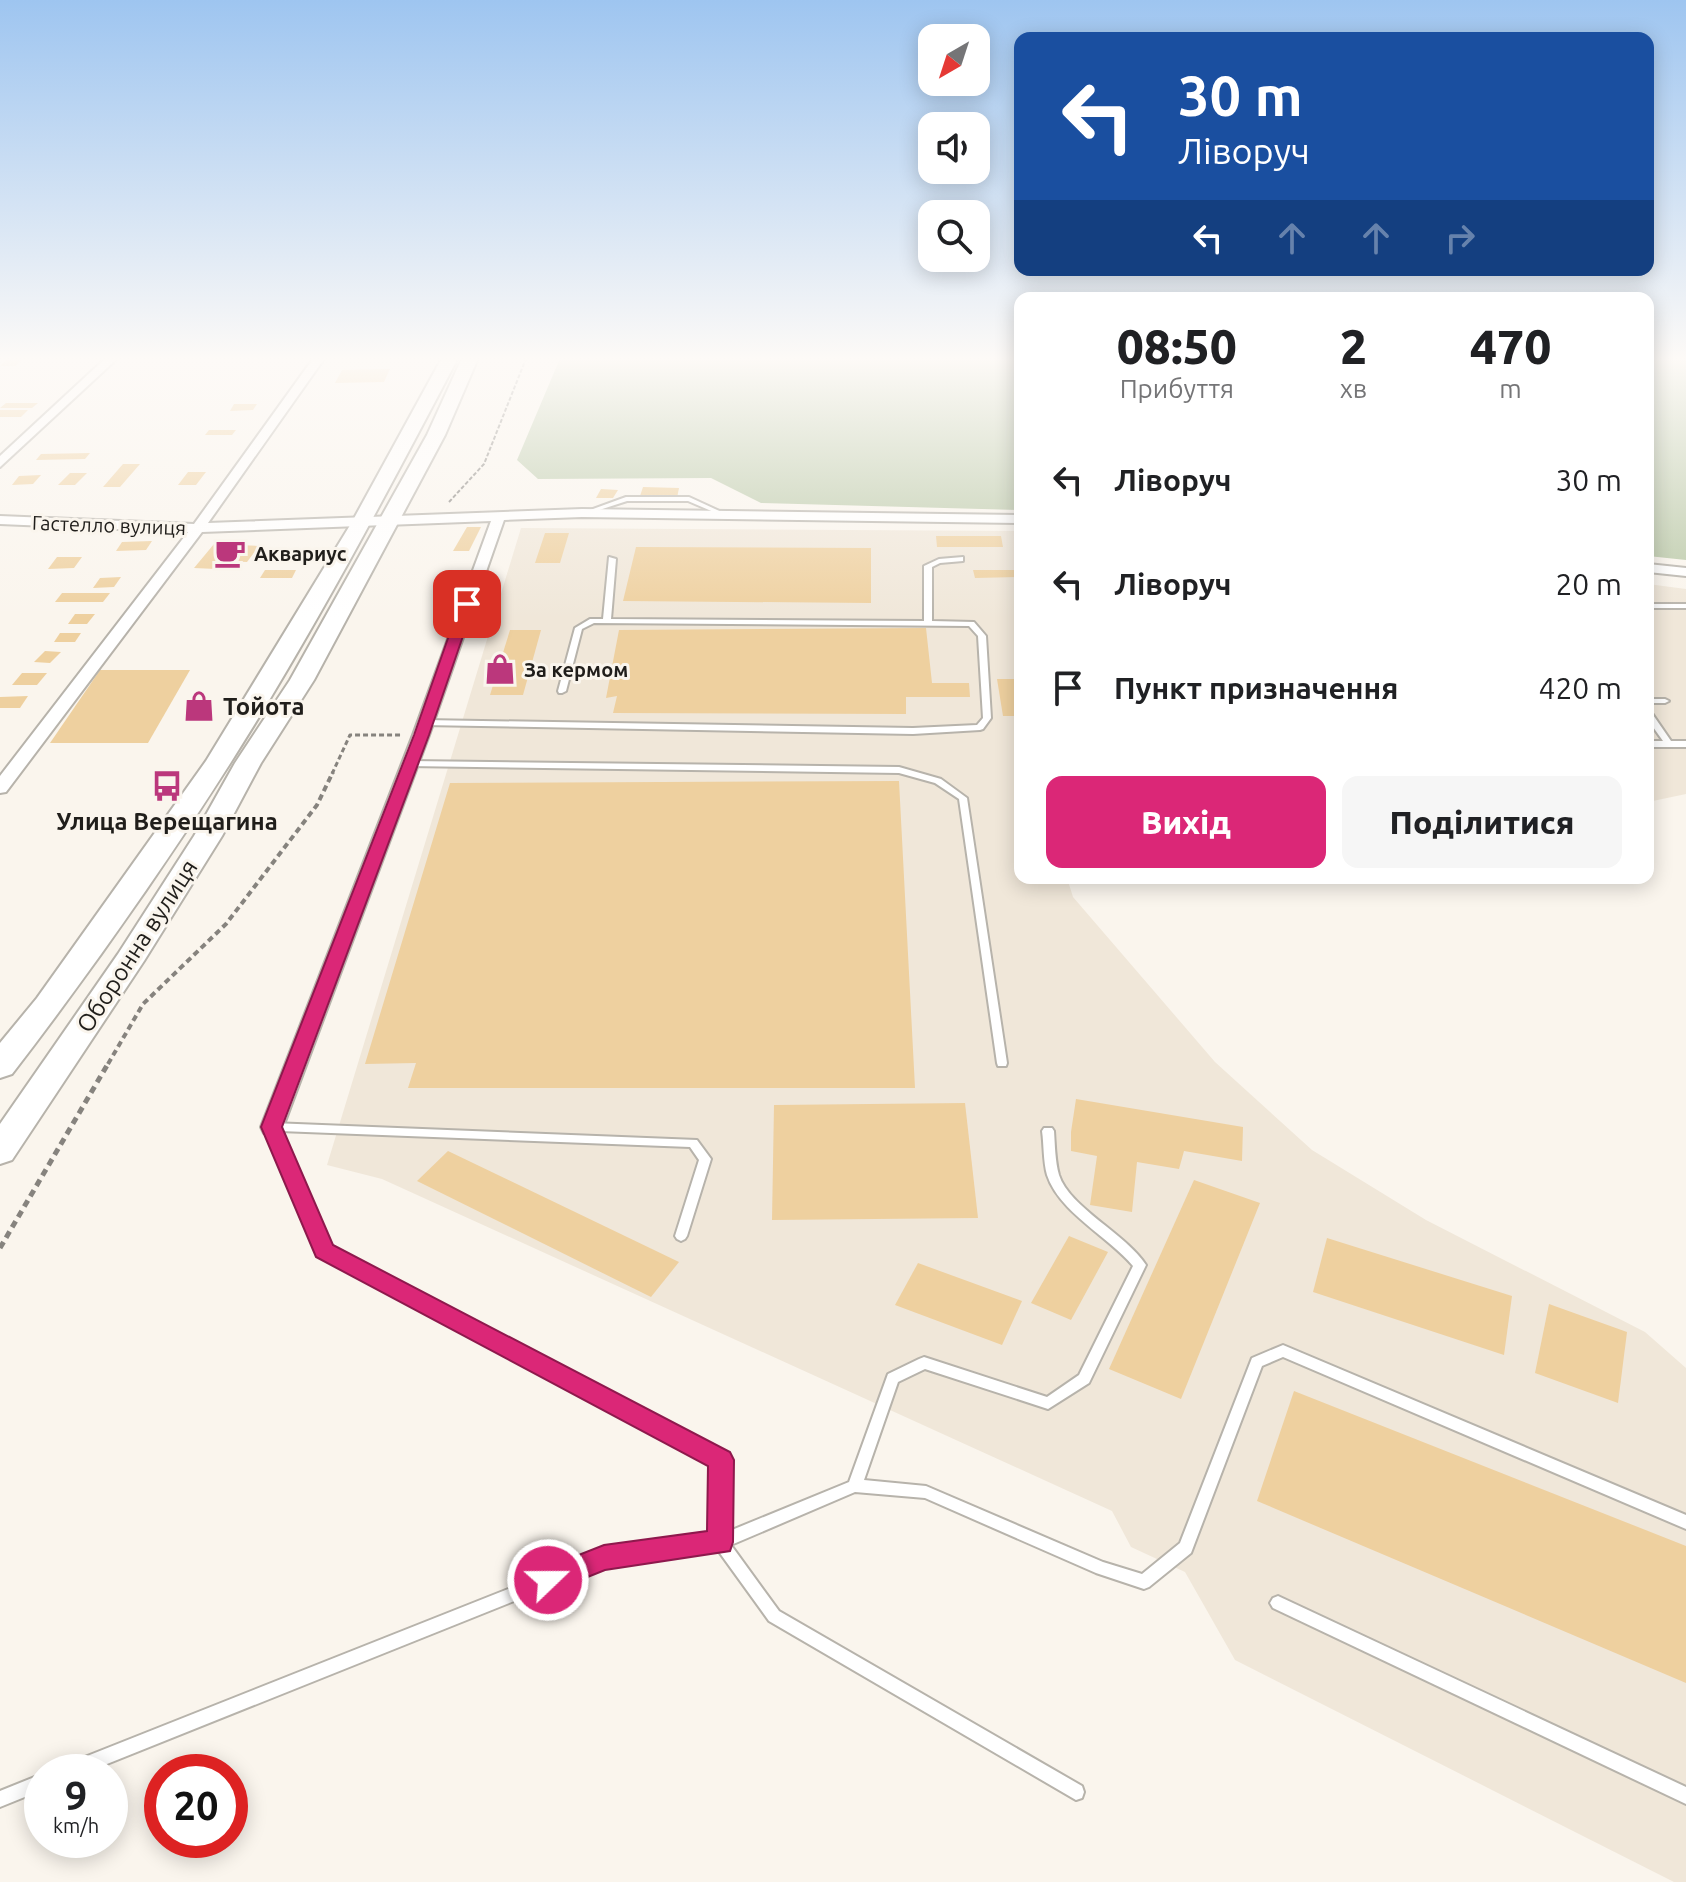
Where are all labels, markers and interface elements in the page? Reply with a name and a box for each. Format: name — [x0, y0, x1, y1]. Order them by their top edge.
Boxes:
north arrow — [918, 24, 990, 96]
map controls — [918, 24, 990, 272]
icon: left — [1046, 64, 1150, 168]
text: 30 m — [1178, 64, 1303, 127]
button: sound — [918, 112, 990, 184]
text: Ліворуч — [1178, 130, 1310, 171]
button: search — [918, 200, 990, 272]
icon: left — [1186, 216, 1230, 260]
icon: ahead — [1270, 216, 1314, 260]
icon: ahead — [1354, 216, 1398, 260]
icon: right — [1438, 216, 1482, 260]
text: 08:50 — [1117, 319, 1237, 373]
text: 2 — [1340, 319, 1367, 373]
text: 470 — [1470, 319, 1551, 373]
text: Прибуття — [1120, 374, 1234, 403]
text: хв — [1340, 374, 1367, 403]
text: m — [1499, 374, 1522, 403]
icon: left — [1046, 458, 1090, 502]
text: Ліворуч — [1114, 463, 1232, 497]
text: 30 m — [1555, 463, 1622, 497]
street label: Гастелло вулиця — [32, 511, 186, 539]
cafe icon: Аквариус — [213, 536, 247, 570]
place label: Аквариус — [254, 542, 347, 565]
icon: left — [1046, 562, 1090, 606]
text: Ліворуч — [1114, 567, 1232, 601]
text: 20 m — [1555, 567, 1622, 601]
pin — [433, 570, 501, 638]
icon: arrive — [445, 582, 489, 626]
shop icon: За кермом — [483, 652, 517, 686]
place label: За кермом — [524, 658, 628, 681]
icon: arrive — [1046, 666, 1090, 710]
text: Пункт призначення — [1114, 671, 1398, 705]
text: 420 m — [1538, 671, 1622, 705]
shop icon: Тойота — [182, 689, 216, 723]
place label: Тойота — [223, 693, 305, 720]
bus stop icon: Улица Верещагина — [150, 769, 184, 803]
button: Вихід — [1046, 776, 1326, 868]
button: Поділитися — [1342, 776, 1622, 868]
place label: Улица Верещагина — [56, 808, 278, 835]
street label: Оборонна вулиця — [71, 855, 203, 1037]
position arrow — [506, 1538, 590, 1622]
speed limit sign: 20 — [144, 1754, 248, 1858]
text: 9 — [65, 1773, 87, 1818]
text: km/h — [53, 1814, 99, 1837]

